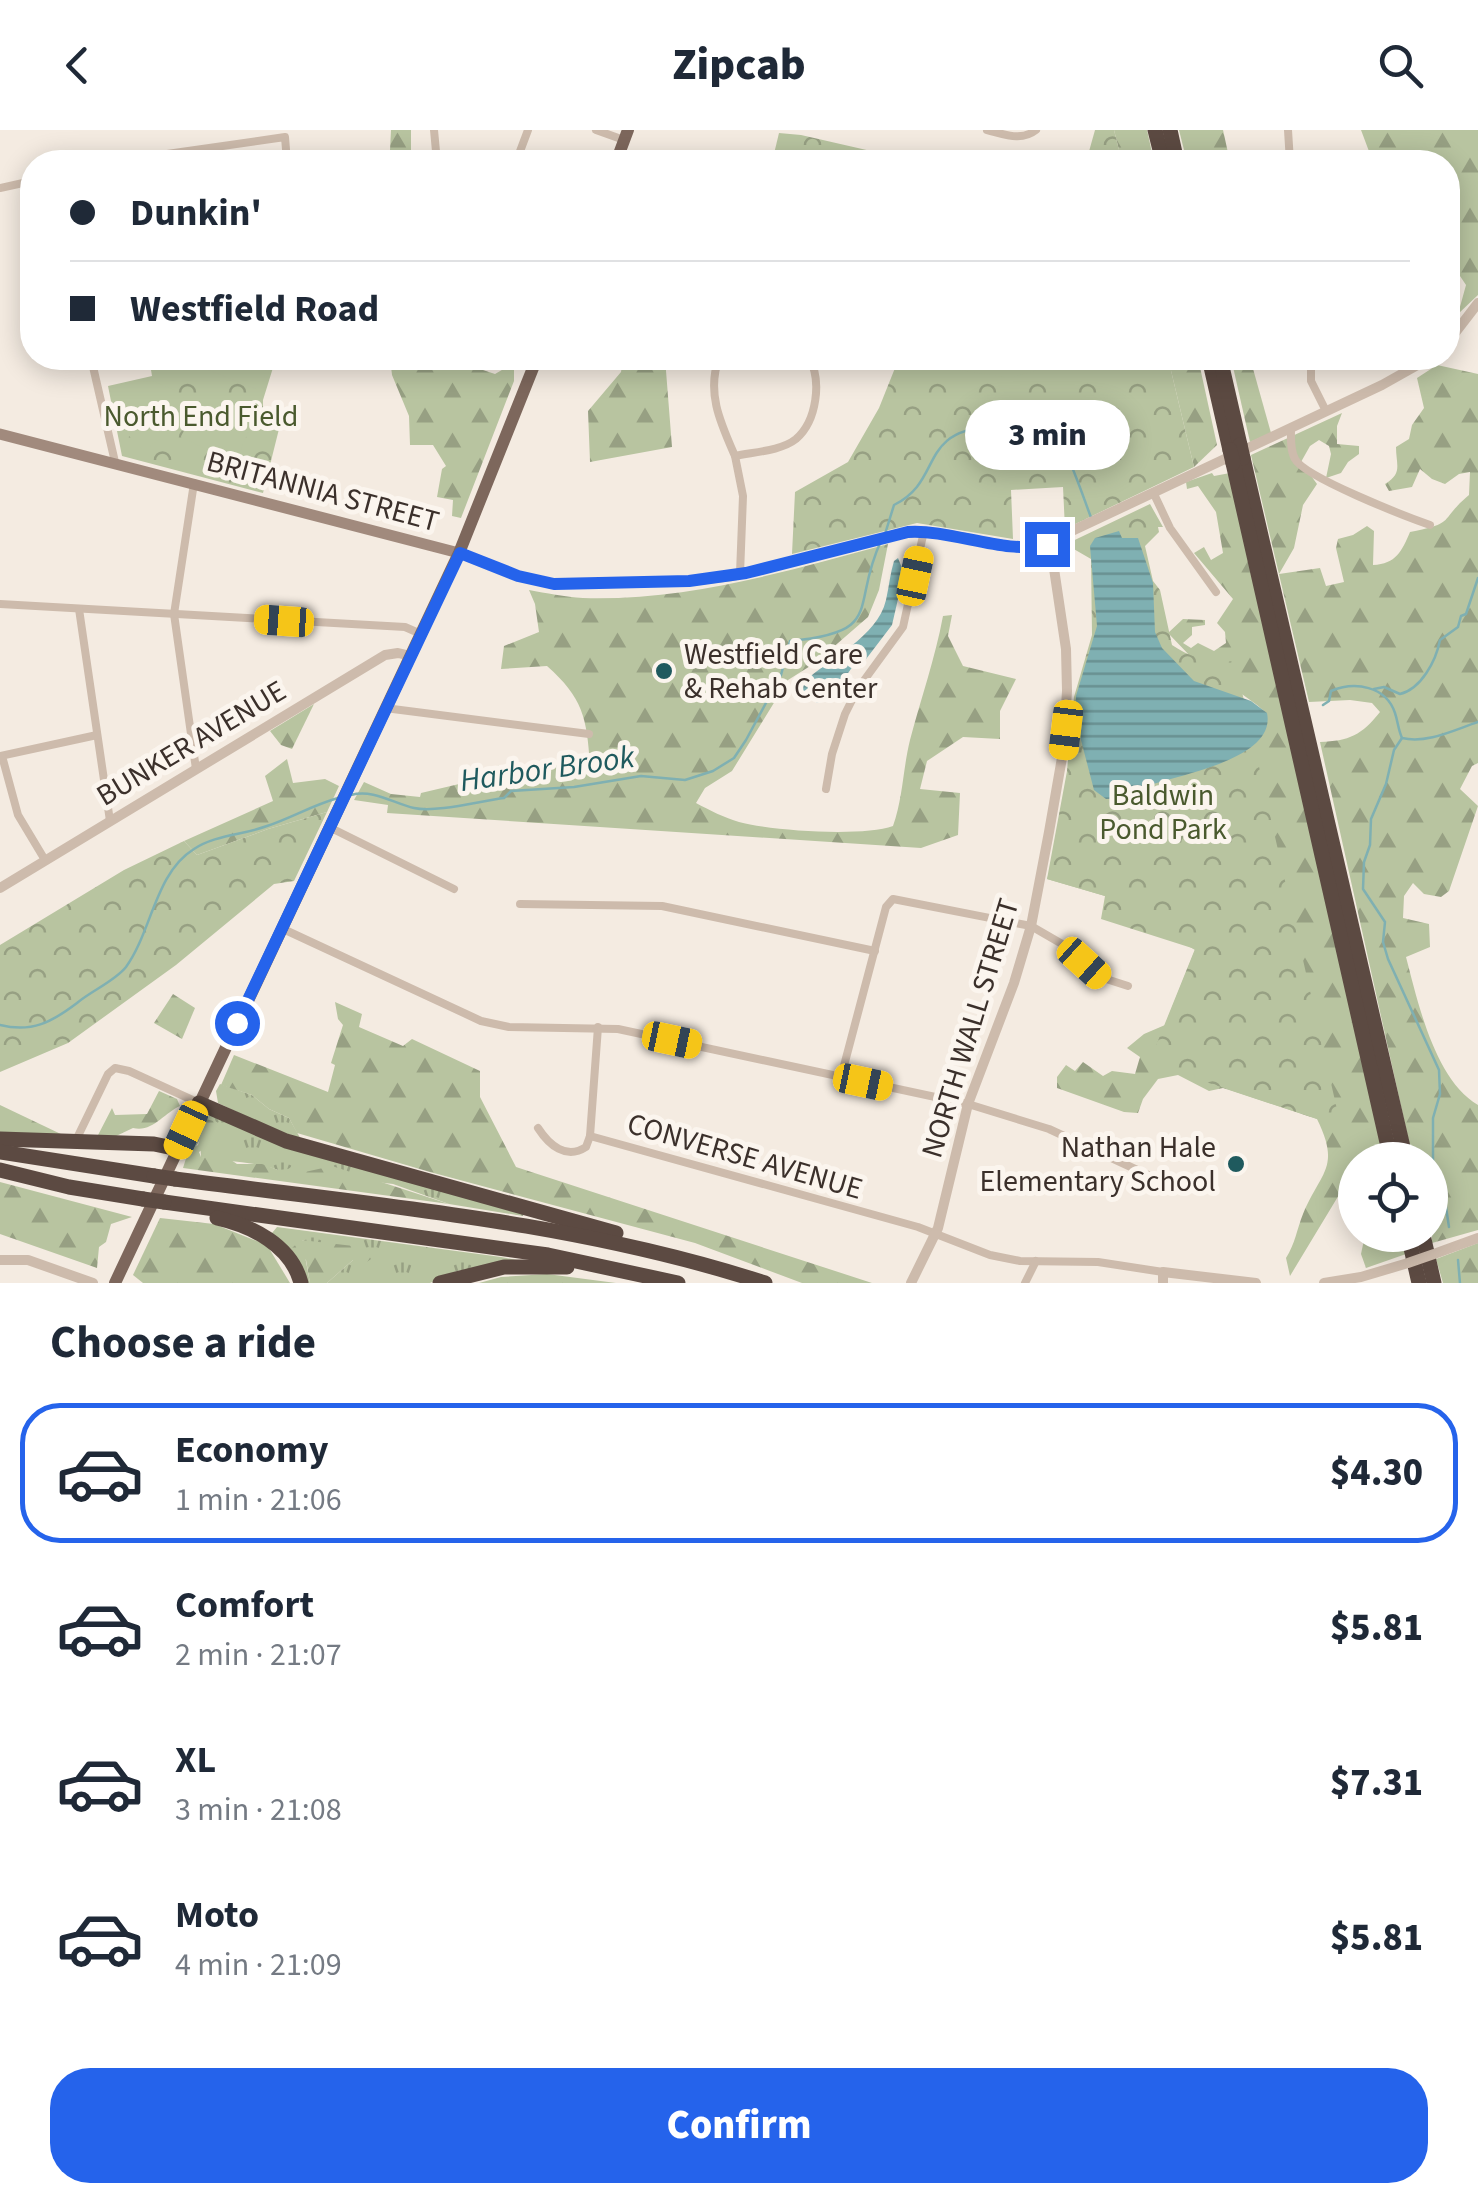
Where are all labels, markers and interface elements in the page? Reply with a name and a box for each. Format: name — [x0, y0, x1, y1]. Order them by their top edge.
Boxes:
text: Zipcab — [672, 33, 806, 97]
icon: back — [50, 38, 105, 93]
icon: search — [1373, 38, 1428, 93]
text: Dunkin' — [130, 186, 262, 240]
text: Westfield Road — [130, 282, 379, 336]
park label: North End Field — [104, 395, 298, 438]
callout: 3 min — [964, 399, 1130, 469]
text: 3 min — [1008, 412, 1087, 458]
street label: BRITANNIA STREET — [202, 440, 444, 543]
route end — [1025, 522, 1070, 567]
car — [894, 544, 936, 608]
car — [253, 604, 315, 638]
place label: Westfield Care & Rehab Center — [684, 633, 878, 710]
marker: Westfield Care & Rehab Center — [653, 660, 675, 682]
street label: BUNKER AVENUE — [88, 670, 294, 817]
car — [1047, 698, 1085, 762]
water label: Harbor Brook — [457, 734, 638, 804]
park label: Baldwin Pond Park — [1099, 774, 1227, 851]
street label: NORTH WALL STREET — [911, 893, 1030, 1163]
car — [1052, 932, 1116, 994]
route start — [215, 1001, 260, 1046]
car — [640, 1019, 704, 1061]
car — [831, 1061, 895, 1103]
car — [160, 1096, 212, 1164]
street label: CONVERSE AVENUE — [622, 1102, 868, 1211]
place label: Nathan Hale Elementary School — [980, 1126, 1216, 1203]
map controls — [1338, 1142, 1448, 1252]
button: locate — [1338, 1142, 1448, 1252]
marker: Nathan Hale Elementary School — [1225, 1153, 1247, 1175]
text: Choose a ride — [50, 1311, 316, 1375]
text: Economy — [175, 1423, 328, 1477]
icon: car — [55, 1428, 145, 1518]
text: $4.30 — [1330, 1446, 1423, 1500]
text: 1 min · 21:06 — [175, 1477, 342, 1523]
text: Comfort — [175, 1578, 314, 1632]
icon: car — [55, 1583, 145, 1673]
text: $5.81 — [1330, 1601, 1423, 1655]
text: 2 min · 21:07 — [175, 1632, 342, 1678]
text: XL — [175, 1733, 216, 1787]
icon: car — [55, 1738, 145, 1828]
text: $7.31 — [1330, 1756, 1423, 1810]
text: 3 min · 21:08 — [175, 1787, 342, 1833]
text: Moto — [175, 1888, 259, 1942]
icon: car — [55, 1893, 145, 1983]
text: $5.81 — [1330, 1911, 1423, 1965]
text: 4 min · 21:09 — [175, 1942, 342, 1988]
button: Confirm — [50, 2068, 1428, 2183]

